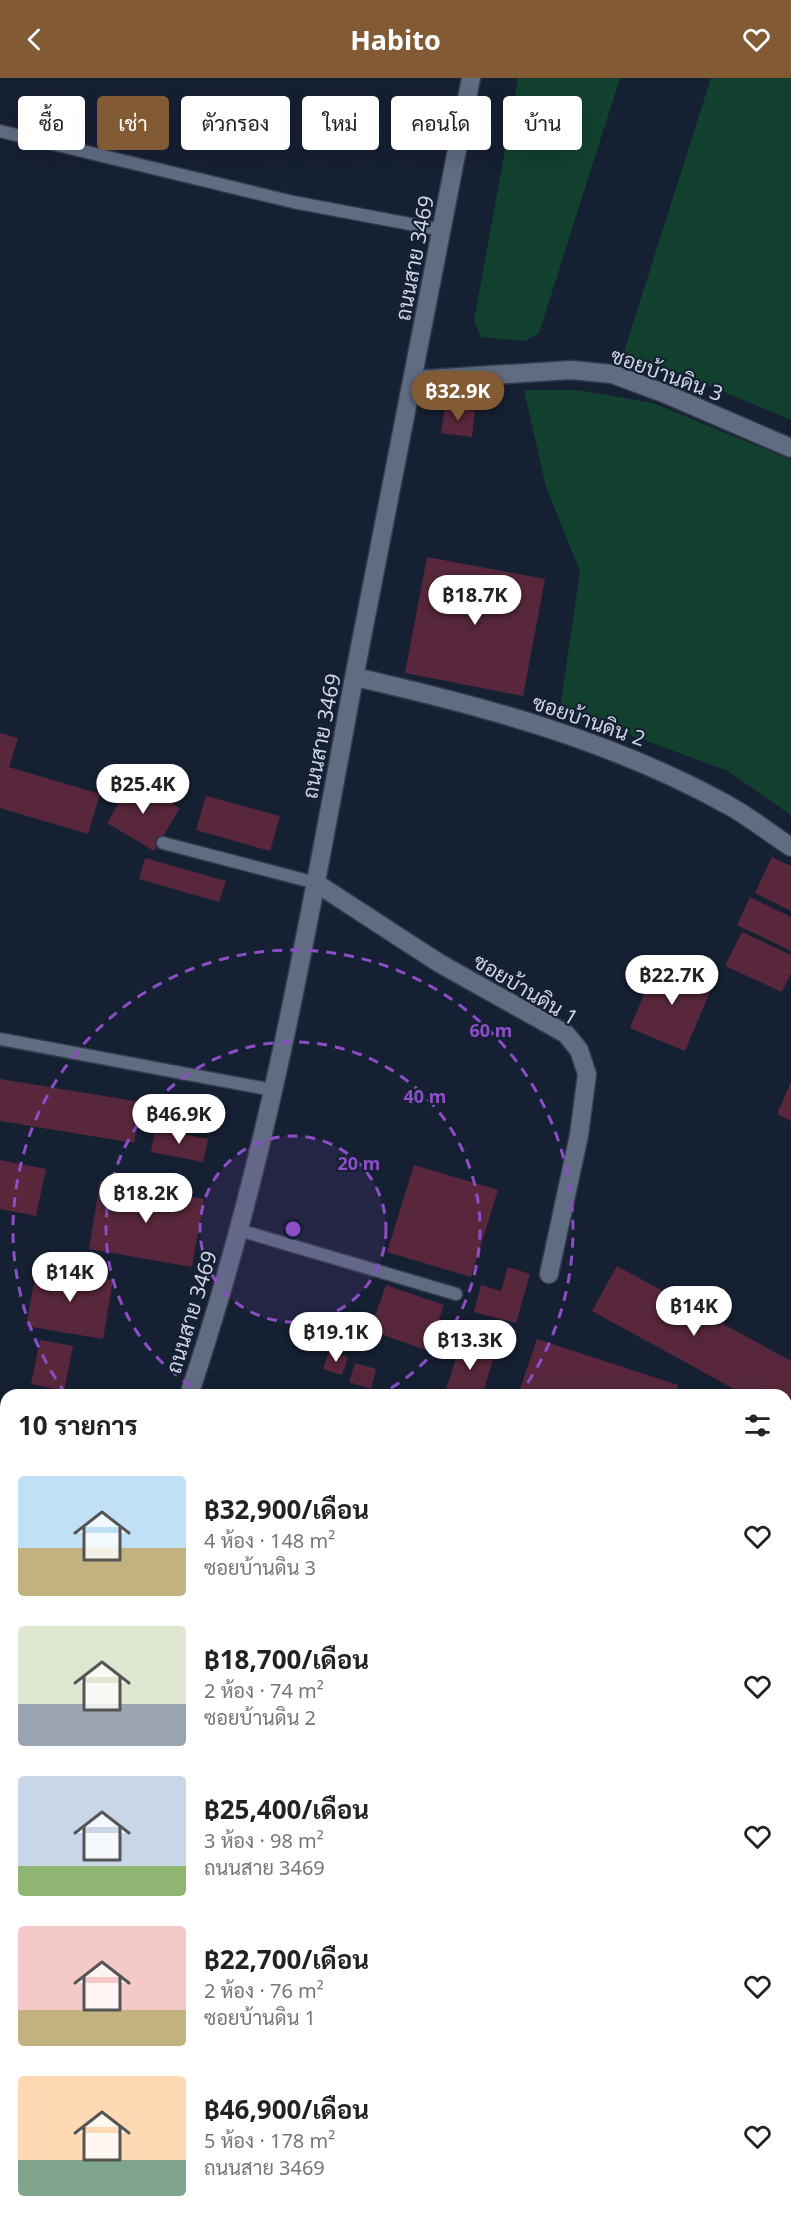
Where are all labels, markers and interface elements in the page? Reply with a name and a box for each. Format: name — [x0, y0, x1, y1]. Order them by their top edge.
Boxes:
text: Habito — [350, 21, 441, 58]
icon: back — [18, 23, 51, 56]
icon: heart — [740, 23, 773, 56]
chip: ซื้อ — [18, 96, 85, 150]
chip: เช่า — [97, 96, 169, 150]
chip: ตัวกรอง — [181, 96, 290, 150]
chip: ใหม่ — [302, 96, 379, 150]
chip: คอนโด — [391, 96, 491, 150]
chip: บ้าน — [503, 96, 582, 150]
street label: ถนนสาย 3469 — [388, 193, 440, 323]
street label: ซอยบ้านดิน 3 — [607, 341, 727, 407]
pin: ฿32.9K — [409, 371, 507, 422]
text: ฿32.9K — [425, 377, 491, 404]
pin: ฿18.7K — [426, 575, 524, 626]
text: ฿18.7K — [442, 581, 508, 608]
street label: ถนนสาย 3469 — [295, 671, 347, 801]
street label: ซอยบ้านดิน 2 — [529, 688, 649, 752]
pin: ฿25.4K — [94, 764, 192, 815]
text: ฿25.4K — [110, 770, 176, 797]
street label: ซอยบ้านดิน 1 — [468, 947, 584, 1031]
pin: ฿22.7K — [623, 955, 721, 1006]
text: ฿22.7K — [639, 961, 705, 988]
text: 60 m — [470, 1018, 512, 1042]
text: 40 m — [404, 1084, 446, 1108]
pin: ฿46.9K — [130, 1094, 228, 1145]
text: ฿46.9K — [146, 1100, 212, 1127]
text: 20 m — [338, 1151, 380, 1175]
pin: ฿18.2K — [97, 1173, 195, 1224]
text: ฿18.2K — [113, 1179, 179, 1206]
centre of rings — [283, 1219, 303, 1239]
street label: ถนนสาย 3469 — [159, 1247, 223, 1377]
pin: ฿14K — [34, 1252, 106, 1303]
text: ฿14K — [46, 1258, 94, 1285]
pin: ฿14K — [658, 1286, 730, 1337]
text: ฿14K — [670, 1292, 718, 1319]
pin: ฿19.1K — [287, 1312, 385, 1363]
text: ฿19.1K — [303, 1318, 369, 1345]
pin: ฿13.3K — [421, 1320, 519, 1371]
text: ฿13.3K — [437, 1326, 503, 1353]
text: 10 รายการ — [18, 1407, 138, 1443]
icon: filters — [741, 1409, 774, 1442]
text: ฿32,900/เดือน — [204, 1491, 369, 1527]
icon: home — [66, 1500, 138, 1572]
icon: heart — [741, 1520, 774, 1553]
text: 4 ห้อง · 148 m² — [204, 1527, 335, 1554]
text: ซอยบ้านดิน 3 — [204, 1554, 316, 1581]
text: ฿18,700/เดือน — [204, 1641, 369, 1677]
icon: home — [66, 1650, 138, 1722]
icon: heart — [741, 1670, 774, 1703]
text: 2 ห้อง · 74 m² — [204, 1677, 324, 1704]
text: ซอยบ้านดิน 2 — [204, 1704, 316, 1731]
text: ฿25,400/เดือน — [204, 1791, 369, 1827]
icon: home — [66, 1800, 138, 1872]
icon: heart — [741, 1820, 774, 1853]
text: 3 ห้อง · 98 m² — [204, 1827, 324, 1854]
text: ถนนสาย 3469 — [204, 1854, 325, 1881]
text: ฿22,700/เดือน — [204, 1941, 369, 1977]
icon: home — [66, 1950, 138, 2022]
icon: heart — [741, 1970, 774, 2003]
text: 2 ห้อง · 76 m² — [204, 1977, 324, 2004]
text: ซอยบ้านดิน 1 — [204, 2004, 316, 2031]
text: ฿46,900/เดือน — [204, 2091, 369, 2127]
icon: home — [66, 2100, 138, 2172]
icon: heart — [741, 2120, 774, 2153]
text: 5 ห้อง · 178 m² — [204, 2127, 335, 2154]
text: ถนนสาย 3469 — [204, 2154, 325, 2181]

